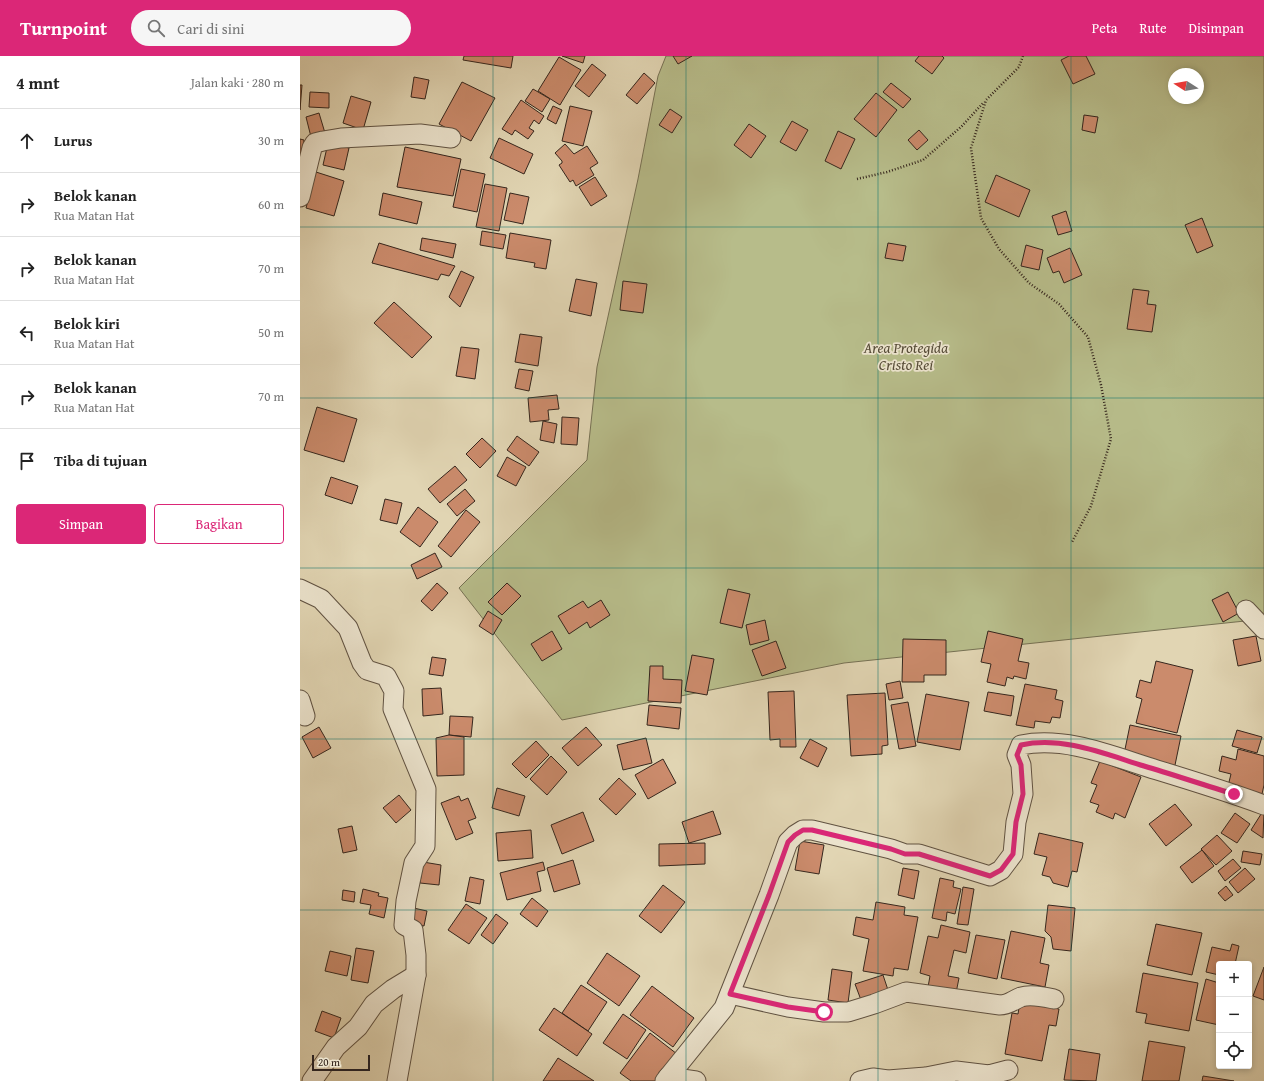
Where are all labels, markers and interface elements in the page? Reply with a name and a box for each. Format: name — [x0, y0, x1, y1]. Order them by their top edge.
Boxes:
search box — [131, 10, 411, 46]
text: Turnpoint — [20, 14, 107, 42]
icon: search — [145, 17, 167, 39]
text: Cari di sini — [177, 18, 245, 39]
text: Peta — [1092, 18, 1117, 38]
text: Rute — [1139, 18, 1167, 38]
text: Disimpan — [1189, 18, 1244, 38]
north arrow — [1168, 68, 1204, 104]
text: 4 mnt — [16, 70, 60, 95]
text: Jalan kaki · 280 m — [191, 73, 284, 92]
icon: ahead — [16, 130, 38, 152]
text: Lurus — [54, 130, 92, 151]
text: 30 m — [258, 131, 284, 150]
text: Belok kanan — [54, 185, 137, 206]
icon: right — [16, 194, 38, 216]
text: 60 m — [258, 195, 284, 214]
text: Rua Matan Hat — [54, 206, 135, 225]
text: Belok kanan — [54, 249, 137, 270]
icon: right — [16, 258, 38, 280]
text: 70 m — [258, 259, 284, 278]
text: Rua Matan Hat — [54, 270, 135, 289]
text: Belok kiri — [54, 313, 120, 334]
icon: left — [16, 322, 38, 344]
text: 50 m — [258, 323, 284, 342]
text: Rua Matan Hat — [54, 334, 135, 353]
park label: Area Protegida Cristo Rei — [863, 337, 948, 375]
text: Belok kanan — [54, 377, 137, 398]
icon: right — [16, 386, 38, 408]
text: 70 m — [258, 387, 284, 406]
text: Rua Matan Hat — [54, 398, 135, 417]
icon: arrive — [16, 450, 38, 472]
text: Tiba di tujuan — [54, 450, 147, 471]
button: Simpan — [16, 504, 146, 544]
button: Bagikan — [154, 504, 284, 544]
route end — [1225, 785, 1243, 803]
map controls — [1216, 961, 1252, 1069]
button: + — [1216, 961, 1252, 997]
button: − — [1216, 997, 1252, 1033]
route start — [815, 1003, 833, 1021]
button: locate — [1216, 1033, 1252, 1069]
scale bar — [312, 1053, 370, 1072]
text: 20 m — [318, 1054, 340, 1070]

